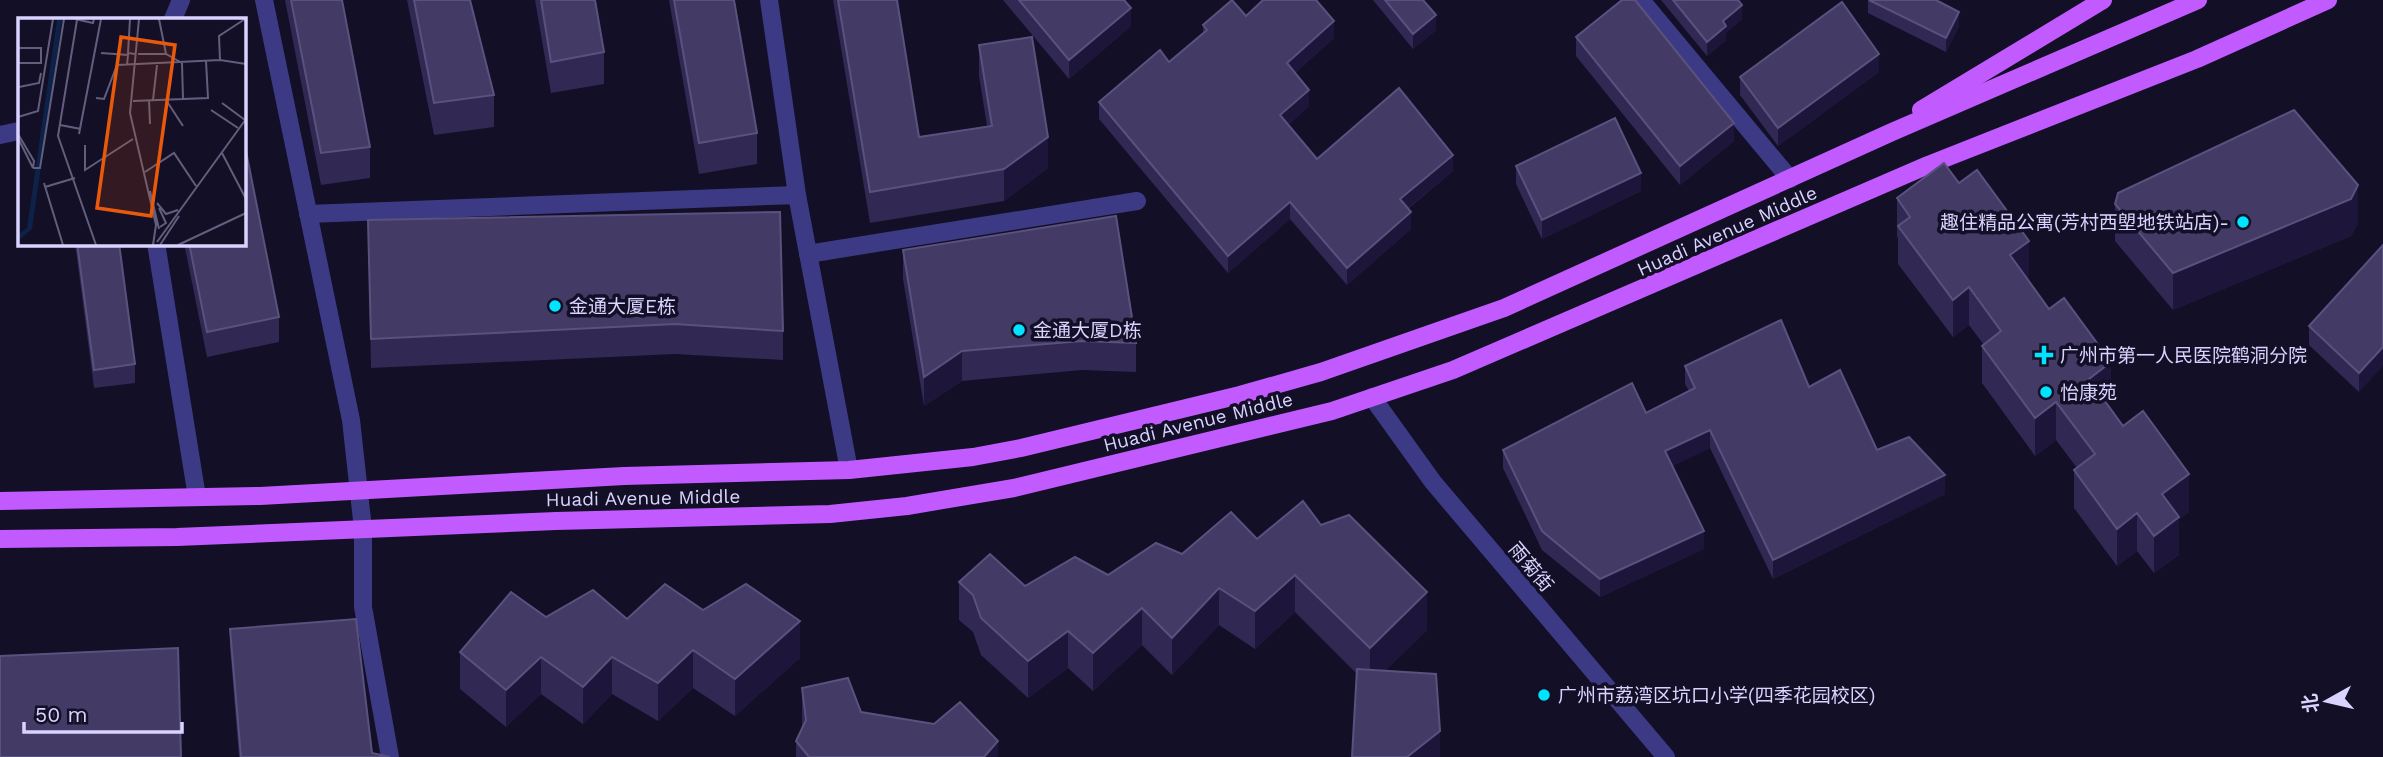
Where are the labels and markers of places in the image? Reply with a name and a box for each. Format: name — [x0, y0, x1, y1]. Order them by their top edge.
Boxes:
place label: 趣住精品公寓(芳村西塱地铁站店)- — [1940, 211, 2229, 234]
marker: 趣住精品公寓(芳村西塱地铁站店)- — [2235, 214, 2251, 230]
place label: 金通大厦E栋 — [569, 295, 676, 318]
marker: 金通大厦E栋 — [547, 298, 563, 314]
place label: 金通大厦D栋 — [1033, 319, 1142, 342]
marker: 金通大厦D栋 — [1011, 322, 1027, 338]
place label: 广州市第一人民医院鹤洞分院 — [2060, 344, 2307, 367]
marker: 广州市第一人民医院鹤洞分院 — [2034, 345, 2054, 365]
place label: 怡康苑 — [2060, 381, 2117, 404]
marker: 怡康苑 — [2038, 384, 2054, 400]
place label: 广州市荔湾区坑口小学(四季花园校区) — [1558, 684, 1875, 707]
marker: 广州市荔湾区坑口小学(四季花园校区) — [1536, 687, 1552, 703]

